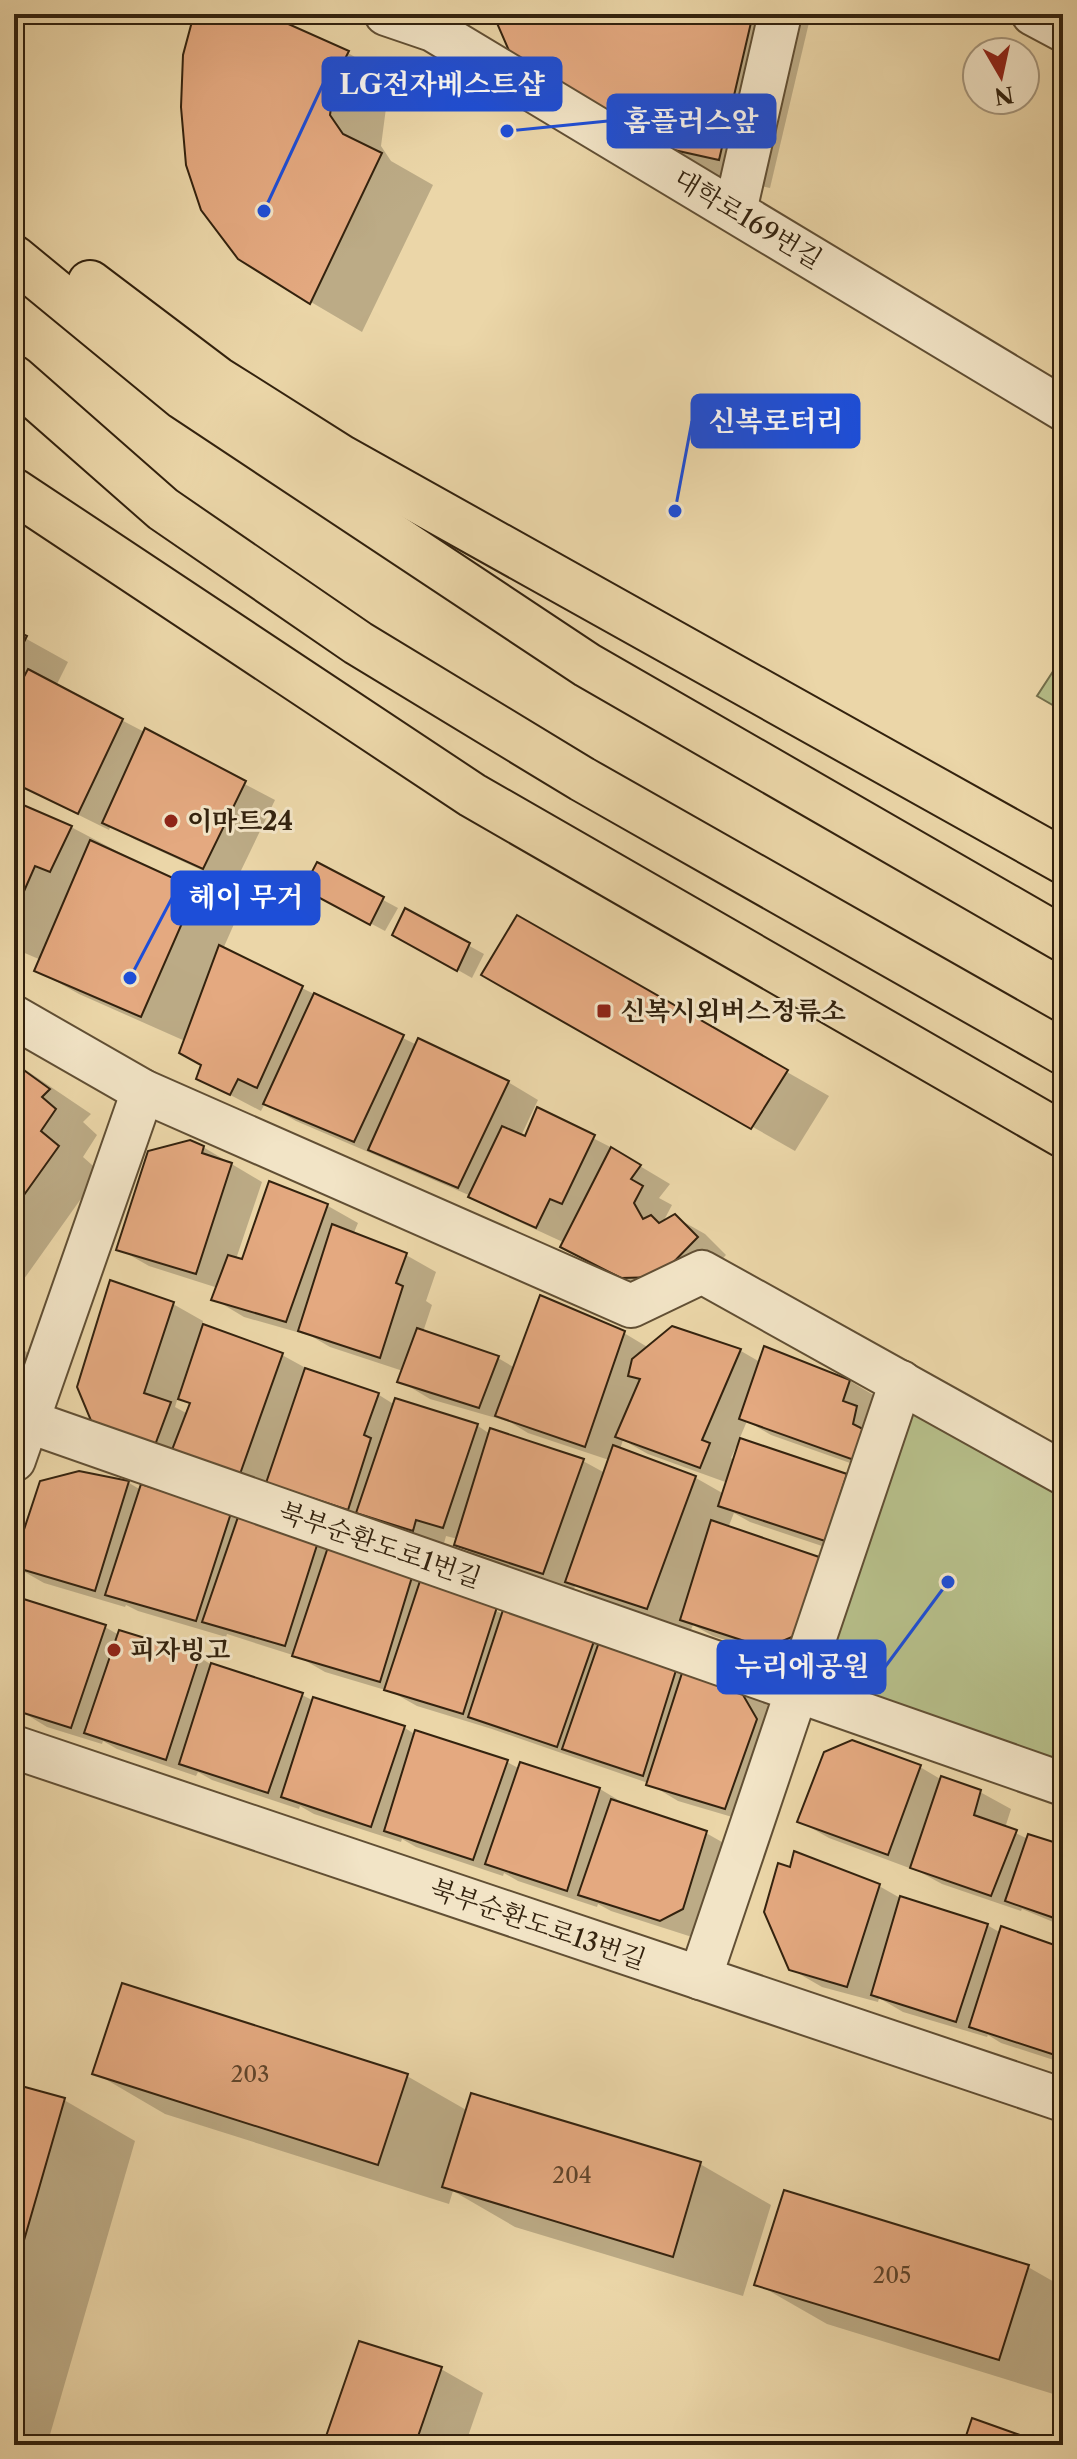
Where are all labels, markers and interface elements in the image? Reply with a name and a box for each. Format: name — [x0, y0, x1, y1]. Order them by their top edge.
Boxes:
north arrow — [961, 36, 1041, 116]
callout: LG전자베스트샵 — [323, 58, 561, 110]
text: LG전자베스트샵 — [339, 67, 546, 101]
text: N — [992, 80, 1016, 110]
callout: 홈플러스앞 — [608, 95, 775, 147]
text: 홈플러스앞 — [623, 104, 760, 138]
street label: 대학로169번길 — [668, 162, 828, 276]
callout: 신복로터리 — [692, 395, 859, 447]
text: 신복로터리 — [708, 404, 844, 438]
place label: 이마트24 — [187, 805, 293, 837]
marker: 이마트24 — [162, 812, 180, 830]
callout: 헤이 무거 — [172, 872, 319, 924]
text: 헤이 무거 — [188, 880, 304, 914]
place label: 신복시외버스정류소 — [620, 995, 846, 1027]
marker: 신복시외버스정류소 — [595, 1002, 613, 1020]
street label: 북부순환도로1번길 — [275, 1495, 485, 1595]
place label: 피자빙고 — [130, 1634, 230, 1666]
marker: 피자빙고 — [105, 1641, 123, 1659]
callout: 누리에공원 — [718, 1641, 885, 1693]
text: 누리에공원 — [734, 1649, 870, 1683]
street label: 북부순환도로13번길 — [426, 1872, 650, 1976]
house number: 203 — [231, 2061, 269, 2088]
house number: 204 — [552, 2162, 592, 2189]
house number: 205 — [873, 2262, 911, 2289]

